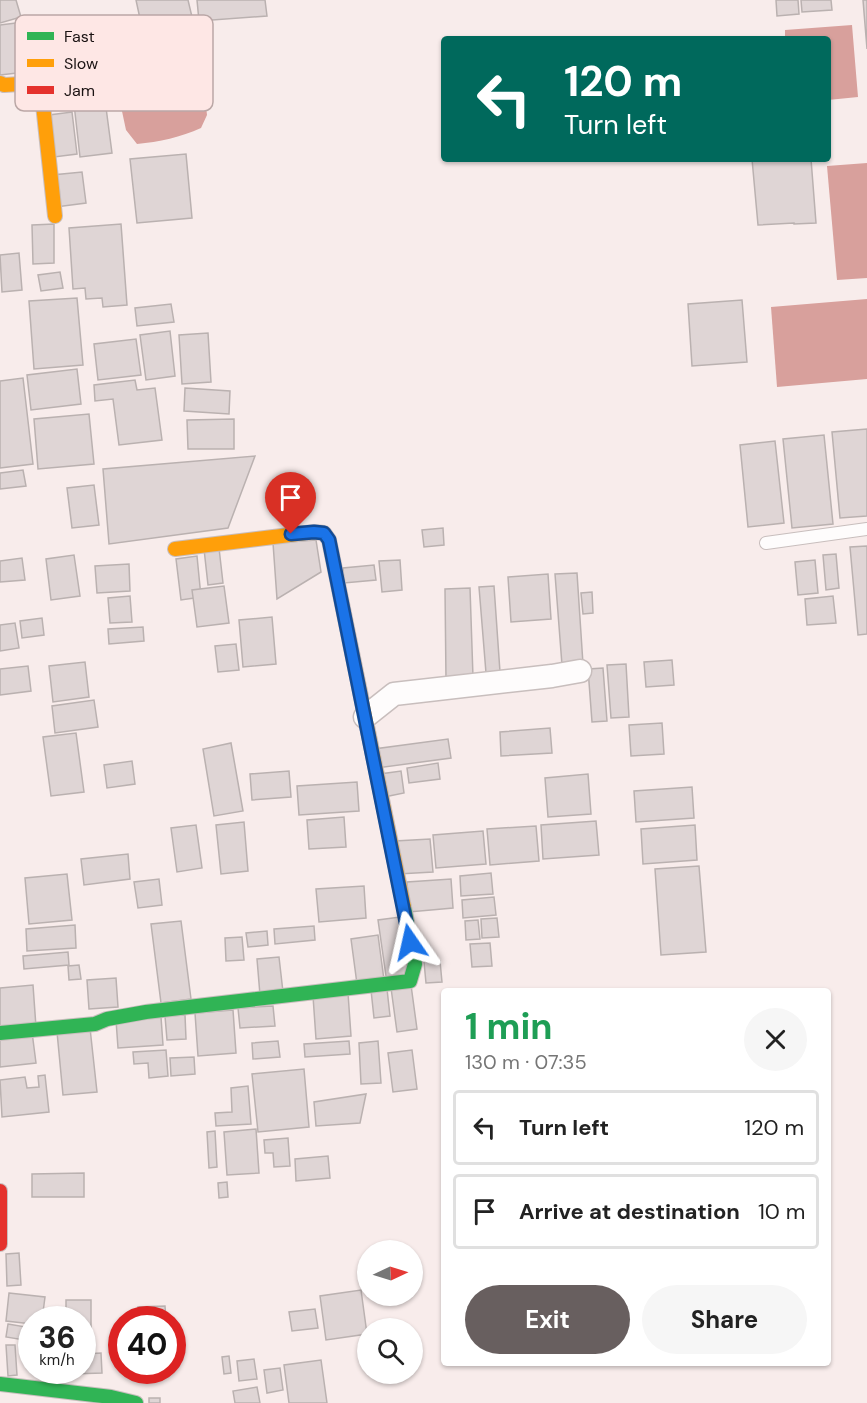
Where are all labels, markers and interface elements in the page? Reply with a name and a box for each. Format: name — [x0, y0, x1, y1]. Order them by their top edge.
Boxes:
legend — [15, 15, 213, 111]
text: Fast — [64, 26, 95, 47]
text: Slow — [64, 53, 98, 74]
text: 120 m — [564, 54, 682, 109]
icon: left — [465, 60, 543, 138]
text: Jam — [64, 80, 95, 101]
text: Turn left — [564, 107, 667, 142]
pin — [265, 472, 316, 534]
icon: arrive — [274, 481, 307, 514]
position arrow — [378, 910, 442, 974]
text: 1 min — [465, 1003, 553, 1050]
button: close — [744, 1008, 807, 1071]
text: 130 m · 07:35 — [465, 1049, 587, 1075]
icon: left — [468, 1111, 501, 1144]
text: Turn left — [519, 1113, 609, 1142]
text: 120 m — [744, 1113, 804, 1142]
icon: arrive — [468, 1195, 501, 1228]
text: Arrive at destination — [519, 1197, 740, 1226]
text: 10 m — [758, 1197, 805, 1226]
north arrow — [357, 1240, 423, 1306]
map controls — [357, 1240, 423, 1384]
button: Exit — [465, 1285, 630, 1354]
button: Share — [642, 1285, 807, 1354]
speed limit sign: 40 — [108, 1306, 186, 1384]
text: 36 — [38, 1318, 76, 1357]
button: search — [357, 1318, 423, 1384]
text: km/h — [39, 1350, 75, 1370]

